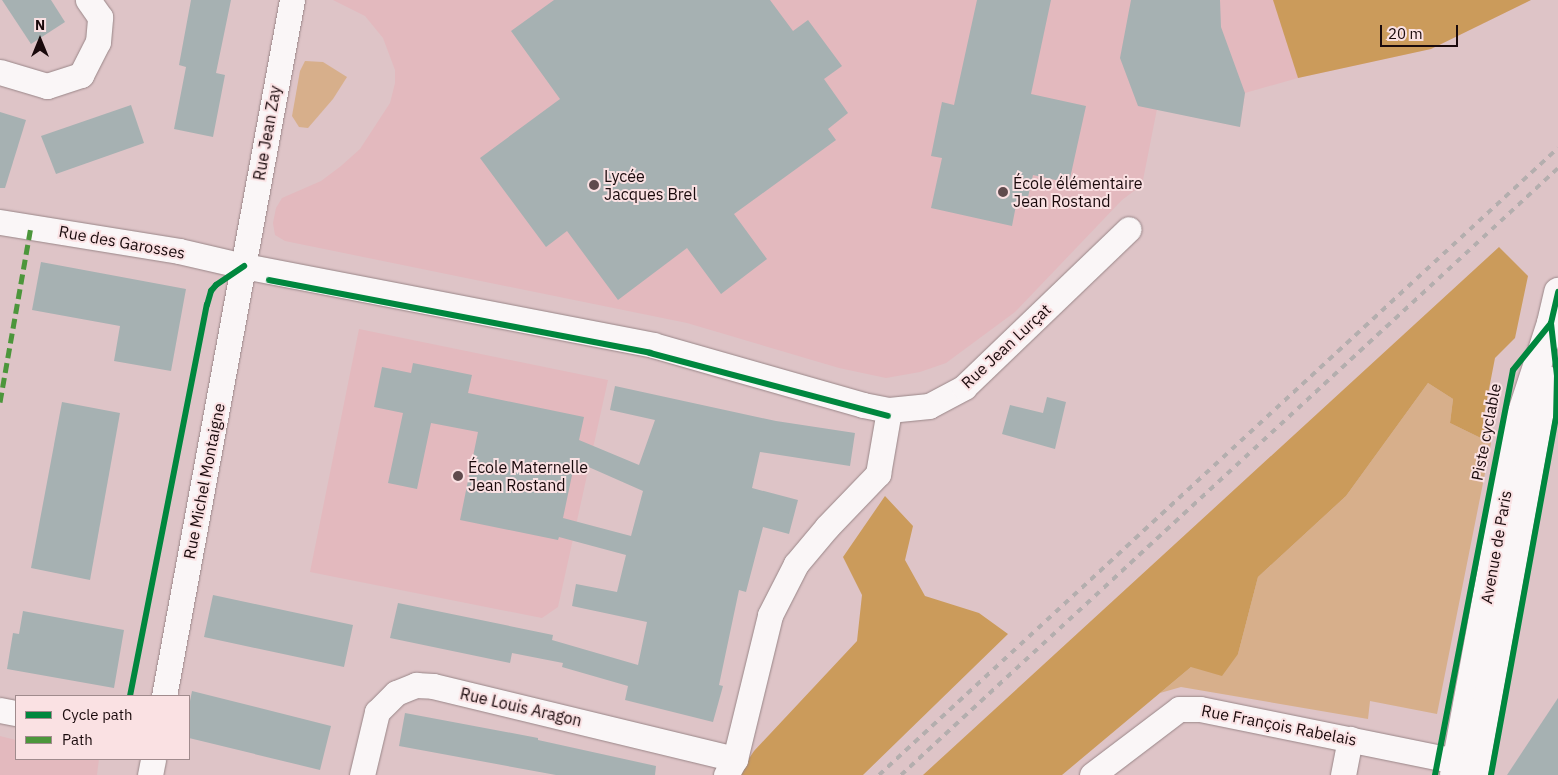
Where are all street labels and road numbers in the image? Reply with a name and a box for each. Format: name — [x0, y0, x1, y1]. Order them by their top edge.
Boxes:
street label: Rue Jean Zay — [249, 84, 285, 182]
street label: Rue des Garosses — [57, 221, 187, 263]
street label: Rue Jean Lurçat — [957, 300, 1055, 392]
street label: Piste cyclable — [1467, 382, 1505, 482]
street label: Rue Michel Montaigne — [179, 401, 229, 561]
street label: Avenue de Paris — [1477, 489, 1515, 605]
street label: Rue Louis Aragon — [458, 684, 584, 730]
street label: Rue François Rabelais — [1200, 701, 1358, 749]

